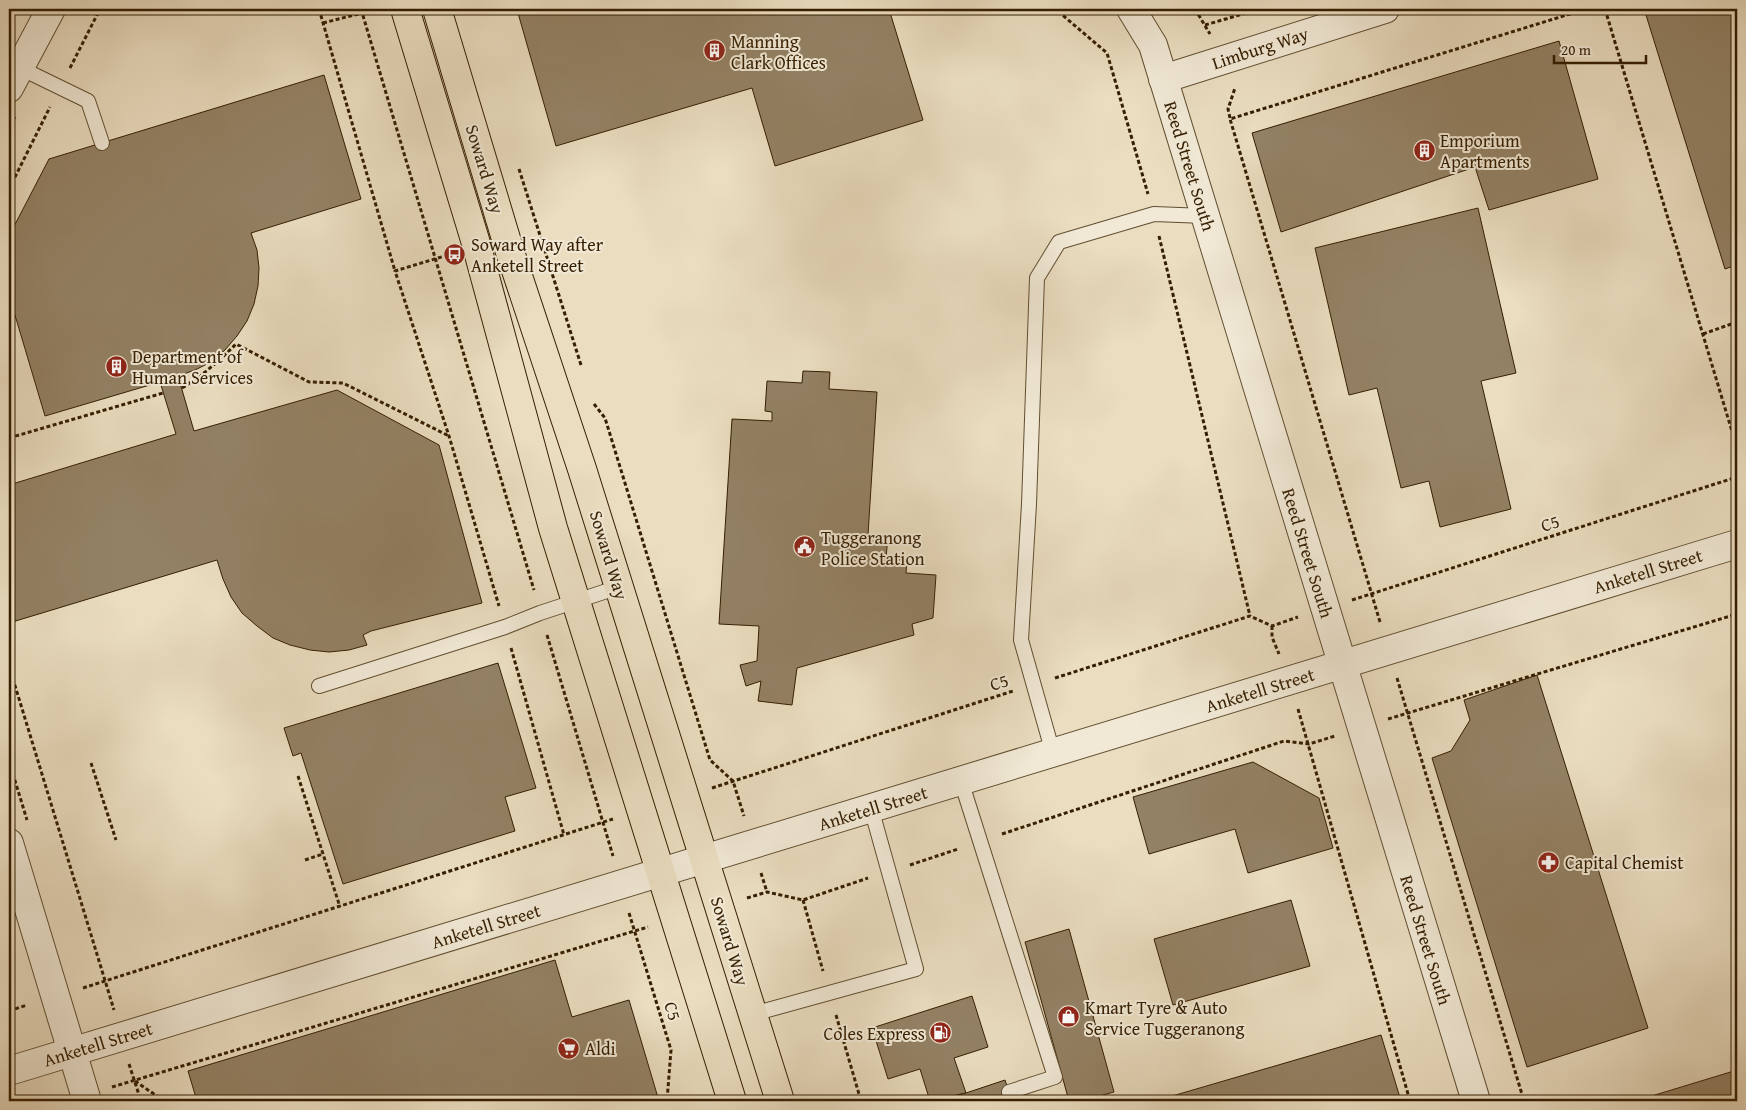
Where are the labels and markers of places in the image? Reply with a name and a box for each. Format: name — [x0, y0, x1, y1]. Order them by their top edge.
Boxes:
place label: Manning Clark Offices — [731, 28, 826, 76]
building icon: Manning Clark Offices — [703, 39, 727, 63]
place label: Emporium Apartments — [1440, 127, 1530, 175]
building icon: Emporium Apartments — [1412, 138, 1436, 162]
place label: Soward Way after Anketell Street — [471, 231, 604, 279]
bus stop icon: Soward Way after Anketell Street — [443, 242, 467, 266]
place label: Department of Human Services — [132, 343, 253, 391]
building icon: Department of Human Services — [104, 354, 128, 378]
place label: Tuggeranong Police Station — [821, 524, 925, 572]
public building icon: Tuggeranong Police Station — [793, 535, 817, 559]
place label: Capital Chemist — [1565, 849, 1684, 876]
pharmacy icon: Capital Chemist — [1537, 850, 1561, 874]
place label: Kmart Tyre & Auto Service Tuggeranong — [1085, 994, 1244, 1042]
shop icon: Kmart Tyre & Auto Service Tuggeranong — [1057, 1005, 1081, 1029]
place label: Coles Express — [824, 1020, 925, 1047]
fuel station icon: Coles Express — [929, 1021, 953, 1045]
place label: Aldi — [585, 1035, 616, 1062]
supermarket icon: Aldi — [557, 1036, 581, 1060]

